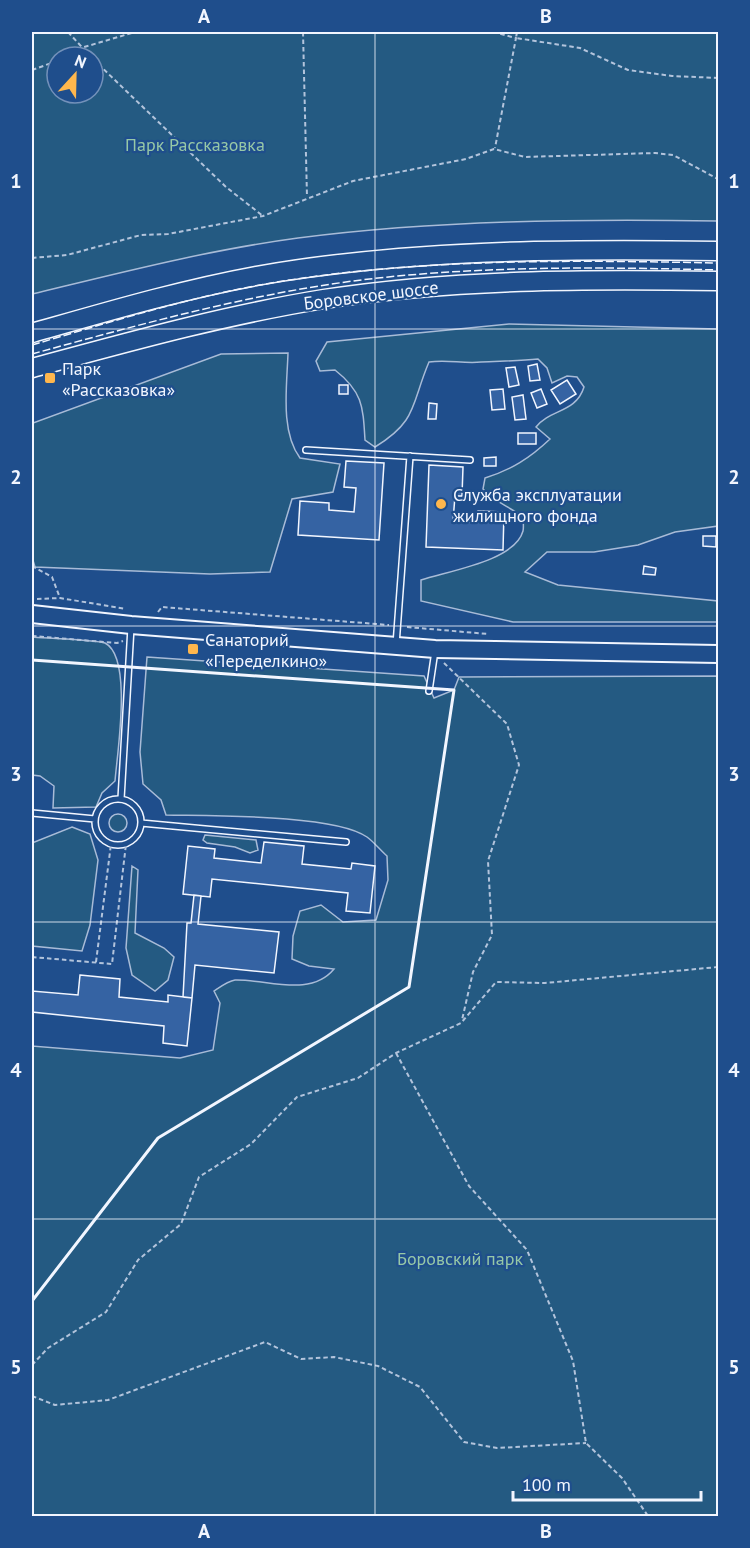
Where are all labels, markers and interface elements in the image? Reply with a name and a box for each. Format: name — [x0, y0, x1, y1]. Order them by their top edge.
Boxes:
text: A — [198, 3, 211, 29]
text: B — [540, 3, 552, 29]
north arrow — [45, 45, 105, 105]
text: N — [72, 50, 89, 72]
park label: Парк Рассказовка — [125, 133, 265, 156]
text: 1 — [10, 168, 22, 194]
text: 1 — [728, 168, 740, 194]
street label: Боровское шоссе — [302, 275, 440, 315]
place label: Парк «Рассказовка» — [62, 357, 175, 401]
marker: Парк «Рассказовка» — [43, 371, 57, 385]
text: 2 — [10, 464, 22, 490]
text: 2 — [728, 464, 740, 490]
place label: Служба эксплуатации жилищного фонда — [453, 483, 622, 527]
marker: Служба эксплуатации жилищного фонда — [434, 497, 448, 511]
place label: Санаторий «Переделкино» — [205, 628, 327, 672]
marker: Санаторий «Переделкино» — [186, 642, 200, 656]
text: 3 — [10, 761, 22, 787]
text: 3 — [728, 761, 740, 787]
text: 4 — [10, 1057, 22, 1083]
text: 4 — [728, 1057, 740, 1083]
park label: Боровский парк — [397, 1247, 523, 1270]
text: 5 — [10, 1354, 22, 1380]
text: 5 — [728, 1354, 740, 1380]
scale bar — [513, 1464, 700, 1502]
text: 100 m — [522, 1473, 571, 1496]
text: A — [198, 1518, 211, 1544]
text: B — [540, 1518, 552, 1544]

